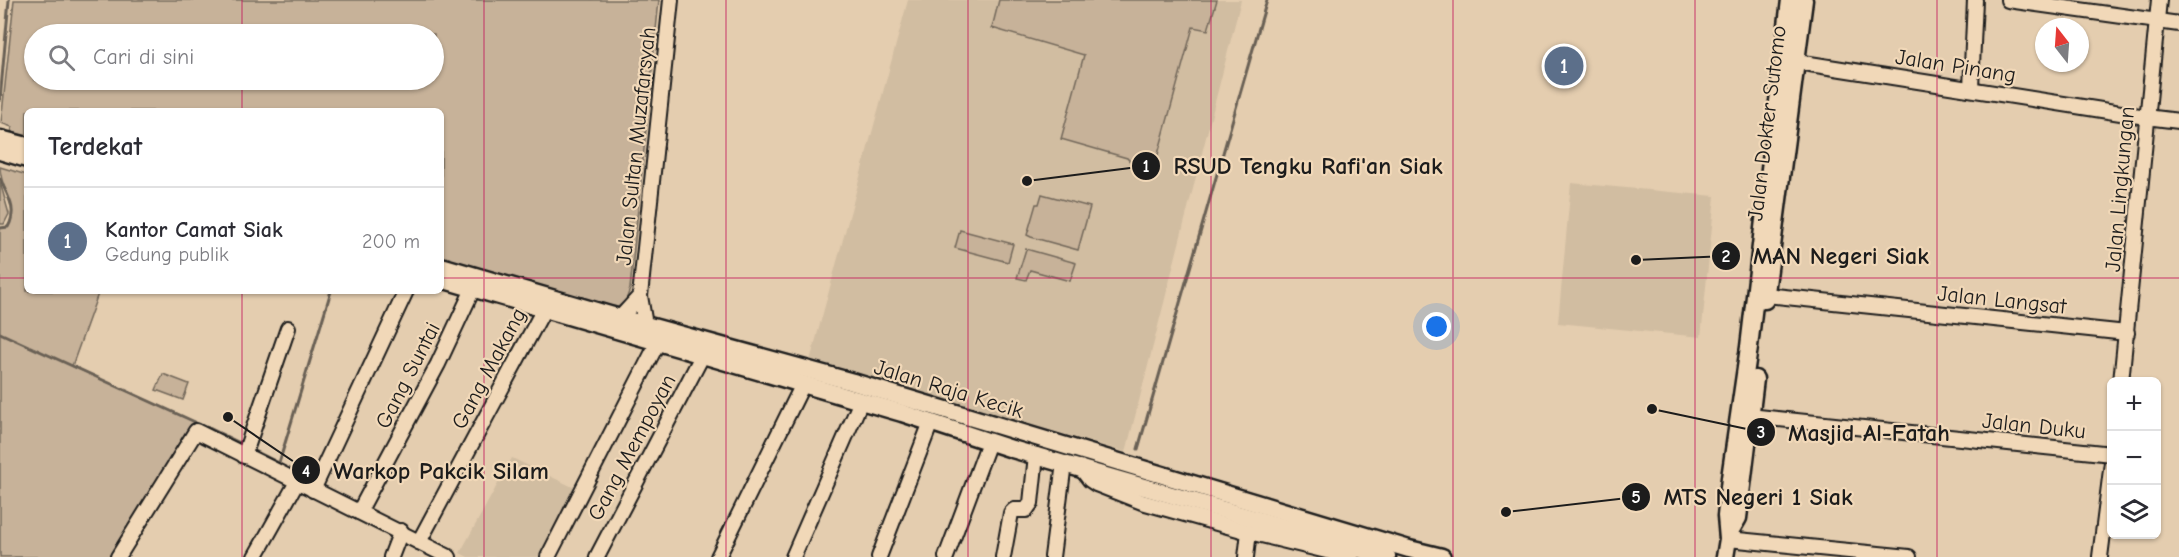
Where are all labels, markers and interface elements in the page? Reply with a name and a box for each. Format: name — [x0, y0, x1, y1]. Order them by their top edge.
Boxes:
north arrow — [2035, 18, 2089, 72]
search box — [24, 24, 444, 90]
street label: Jalan Dokter Sutomo — [1742, 24, 1792, 222]
street label: Jalan Sultan Muzafarsyah — [611, 26, 661, 267]
icon: search — [45, 41, 78, 74]
text: Cari di sini — [93, 44, 194, 70]
pin: 1 — [1544, 44, 1584, 88]
street label: Jalan Pinang — [1894, 44, 2018, 88]
street label: Jalan Lingkungan — [2100, 105, 2140, 273]
text: Terdekat — [48, 132, 142, 162]
callout: RSUD Tengku Rafi'an Siak — [1131, 145, 1454, 187]
text: RSUD Tengku Rafi'an Siak — [1173, 152, 1443, 180]
text: 1 — [1142, 156, 1150, 177]
text: Kantor Camat Siak — [105, 217, 283, 243]
text: 1 — [64, 230, 71, 253]
text: 200 m — [362, 230, 420, 253]
callout: MAN Negeri Siak — [1711, 235, 1941, 277]
text: MAN Negeri Siak — [1753, 242, 1929, 270]
text: Gedung publik — [105, 243, 229, 266]
text: 2 — [1722, 246, 1731, 267]
street label: Jalan Langsat — [1936, 280, 2068, 320]
street label: Gang Makang — [446, 303, 532, 433]
your location — [1422, 312, 1451, 341]
street label: Gang Suntai — [370, 318, 446, 433]
street label: Jalan Raja Kecik — [871, 354, 1027, 424]
street label: Gang Mempoyan — [582, 370, 681, 525]
map controls — [2107, 377, 2161, 539]
button: + — [2107, 377, 2161, 431]
street label: Jalan Duku — [1981, 408, 2087, 444]
callout: Masjid Al-Fatah — [1746, 411, 1962, 453]
text: Masjid Al-Fatah — [1788, 419, 1950, 447]
text: 3 — [1757, 422, 1765, 443]
button: − — [2107, 431, 2161, 485]
callout: Warkop Pakcik Silam — [291, 449, 561, 491]
text: Warkop Pakcik Silam — [333, 457, 549, 485]
text: 4 — [302, 461, 310, 482]
callout: MTS Negeri 1 Siak — [1621, 476, 1864, 518]
text: MTS Negeri 1 Siak — [1663, 483, 1853, 511]
button: layers — [2107, 485, 2161, 539]
text: 5 — [1631, 487, 1641, 508]

